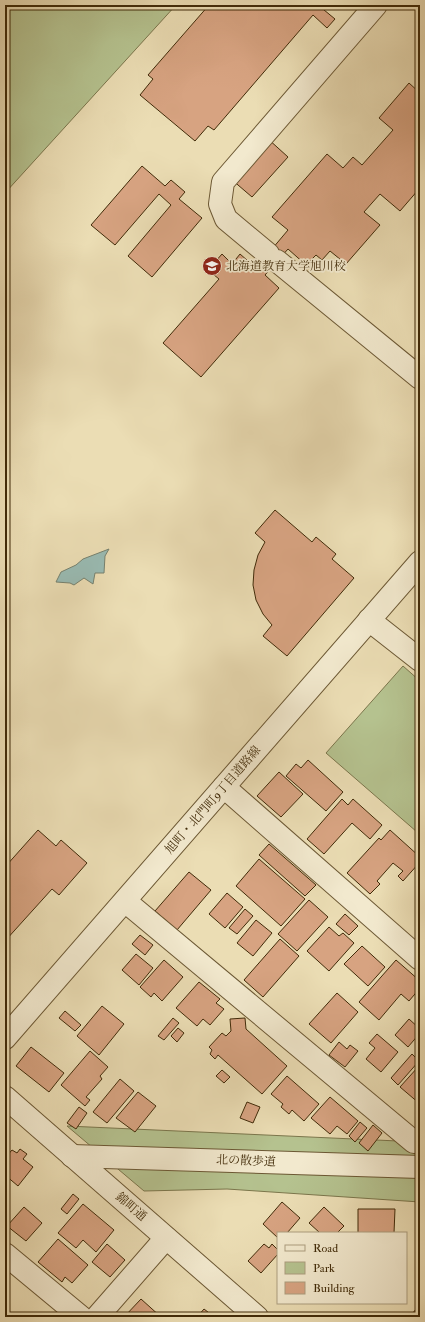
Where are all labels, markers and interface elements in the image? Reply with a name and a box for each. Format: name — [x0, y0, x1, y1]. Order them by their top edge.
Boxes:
school or university icon: 北海道教育大学旭川校 — [201, 255, 223, 277]
place label: 北海道教育大学旭川校 — [226, 259, 346, 274]
street label: 旭町・北門町9丁目道路線 — [162, 743, 264, 857]
street label: 北の散歩道 — [216, 1152, 276, 1170]
street label: 錦町通 — [112, 1189, 150, 1224]
legend — [277, 1232, 407, 1304]
text: Road — [313, 1241, 338, 1256]
text: Park — [313, 1261, 335, 1276]
text: Building — [313, 1281, 356, 1296]

